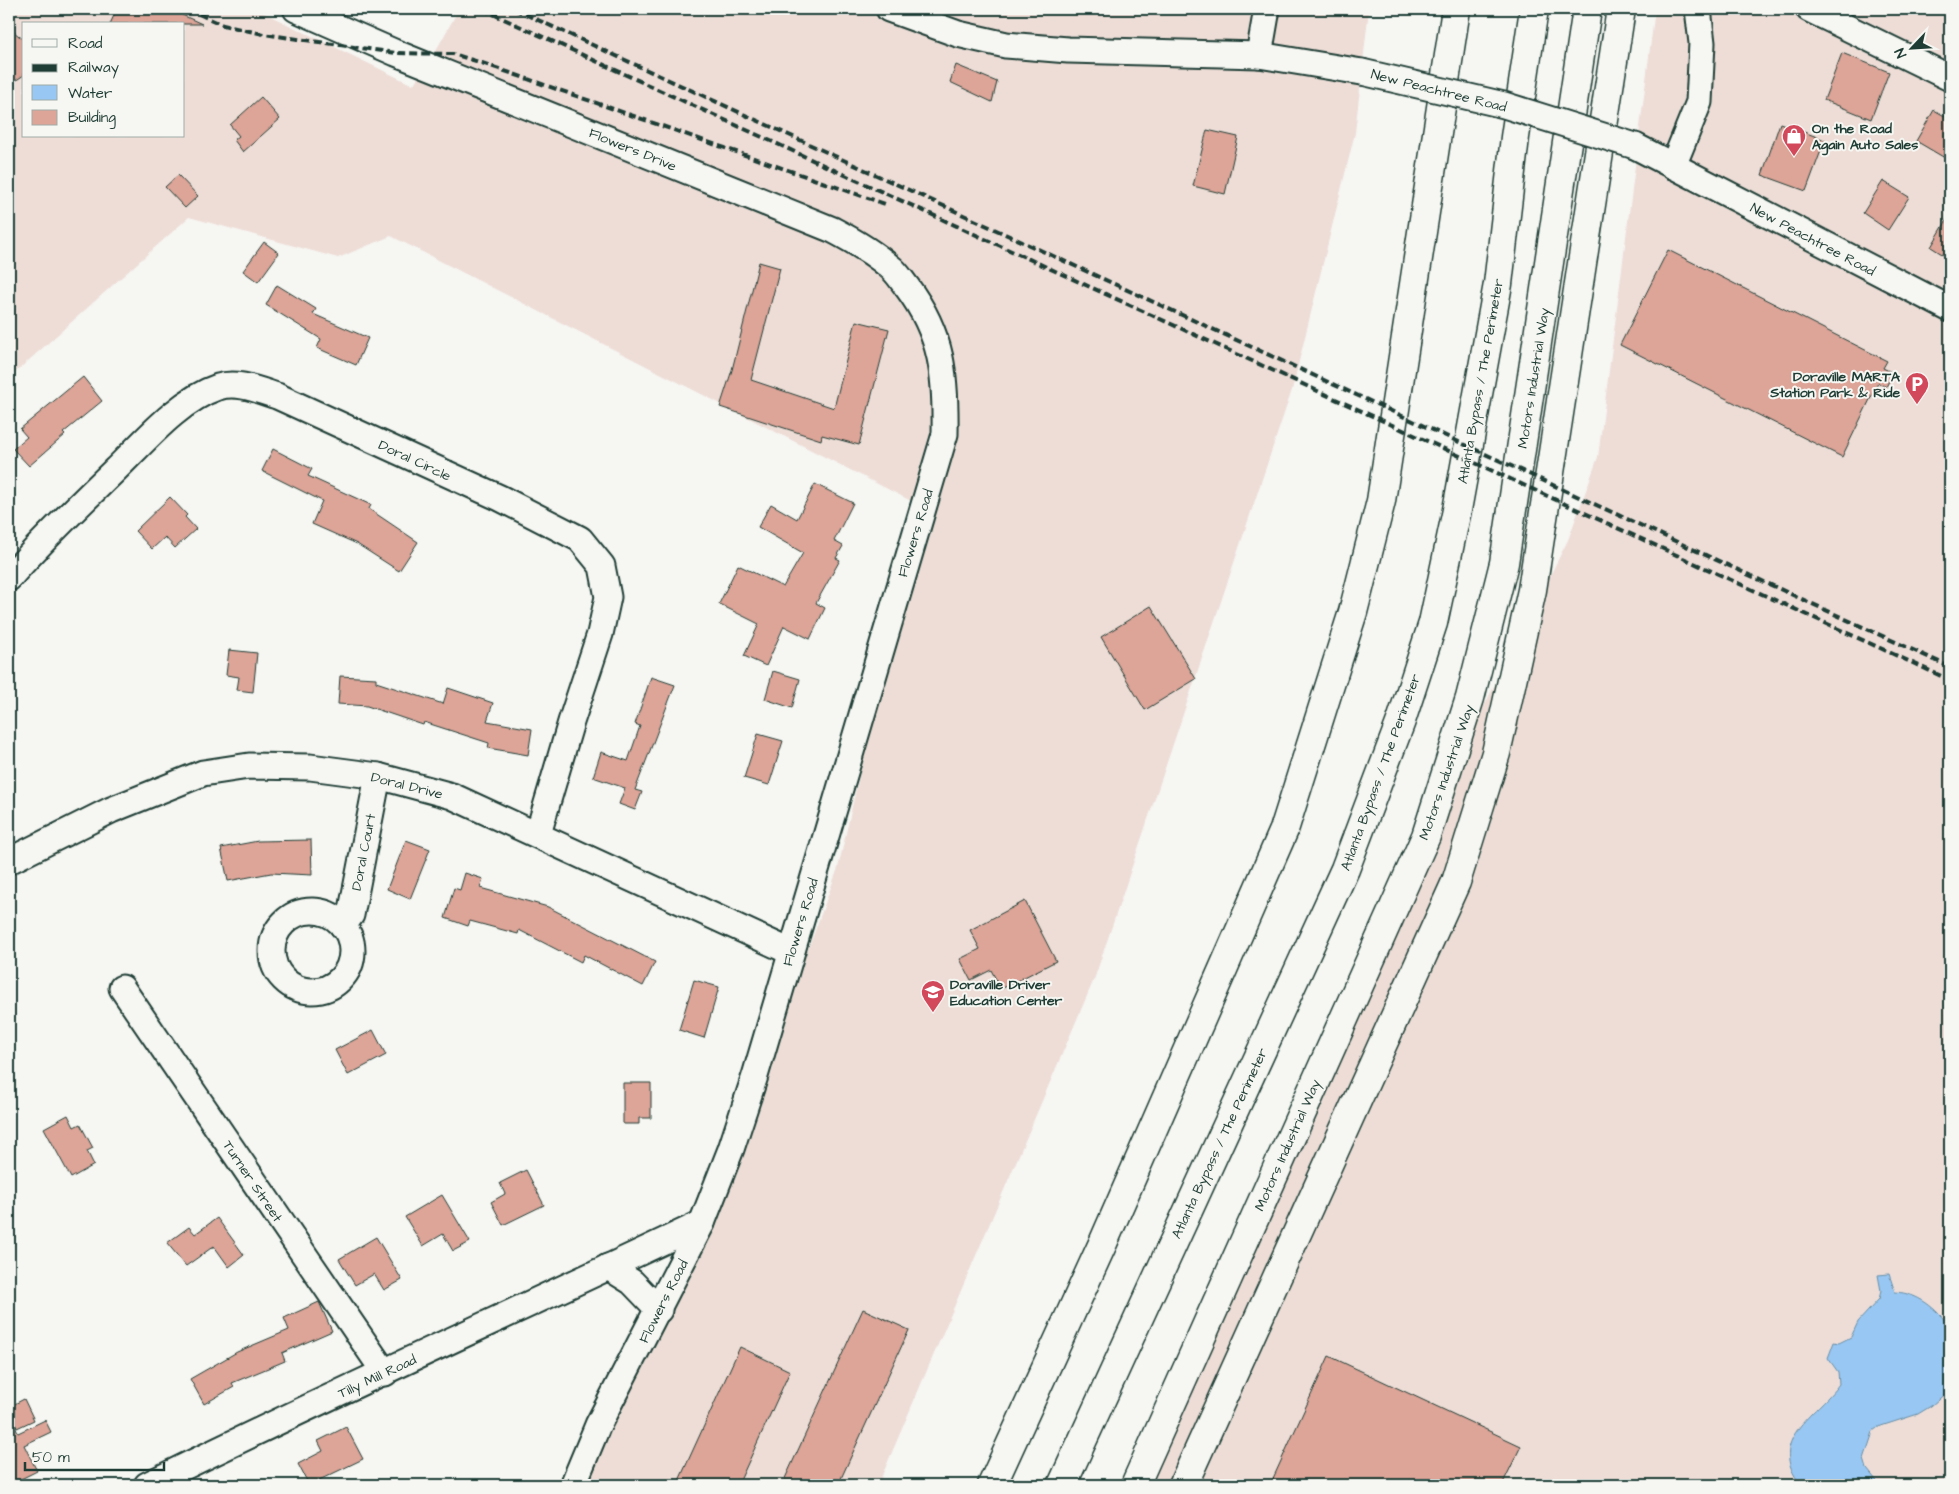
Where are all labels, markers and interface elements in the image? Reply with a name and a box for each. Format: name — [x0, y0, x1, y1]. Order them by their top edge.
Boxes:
legend — [22, 22, 185, 138]
north arrow — [1886, 22, 1936, 72]
text: Road — [68, 33, 103, 54]
text: N — [1890, 45, 1912, 61]
text: Railway — [68, 57, 119, 79]
street label: New Peachtree Road — [1369, 64, 1509, 117]
text: Water — [68, 83, 112, 104]
text: Building — [68, 107, 116, 129]
place label: On the Road Again Auto Sales — [1812, 119, 1918, 156]
street label: Flowers Drive — [586, 123, 680, 177]
shop icon: On the Road Again Auto Sales — [1781, 123, 1807, 157]
street label: New Peachtree Road — [1746, 198, 1879, 281]
street label: Atlanta Bypass / The Perimeter — [1453, 277, 1509, 485]
street label: Motors Industrial Way — [1513, 306, 1555, 450]
place label: Doraville MARTA Station Park & Ride — [1769, 367, 1901, 403]
parking icon: Doraville MARTA Station Park & Ride — [1904, 371, 1930, 405]
street label: Doral Circle — [375, 435, 455, 487]
street label: Flowers Road — [893, 487, 939, 580]
street label: Atlanta Bypass / The Perimeter — [1336, 671, 1426, 874]
street label: Motors Industrial Way — [1414, 702, 1480, 843]
street label: Doral Drive — [369, 767, 445, 805]
street label: Doral Court — [347, 812, 381, 892]
street label: Flowers Road — [778, 876, 824, 969]
place label: Doraville Driver Education Center — [950, 975, 1063, 1011]
school or university icon: Doraville Driver Education Center — [920, 979, 946, 1013]
street label: Atlanta Bypass / The Perimeter — [1167, 1045, 1273, 1242]
street label: Motors Industrial Way — [1250, 1076, 1326, 1214]
street label: Turner Street — [217, 1137, 287, 1227]
street label: Flowers Road — [634, 1256, 694, 1347]
street label: Tilly Mill Road — [335, 1350, 420, 1404]
scale bar — [25, 1439, 164, 1471]
text: 50 m — [32, 1447, 70, 1468]

